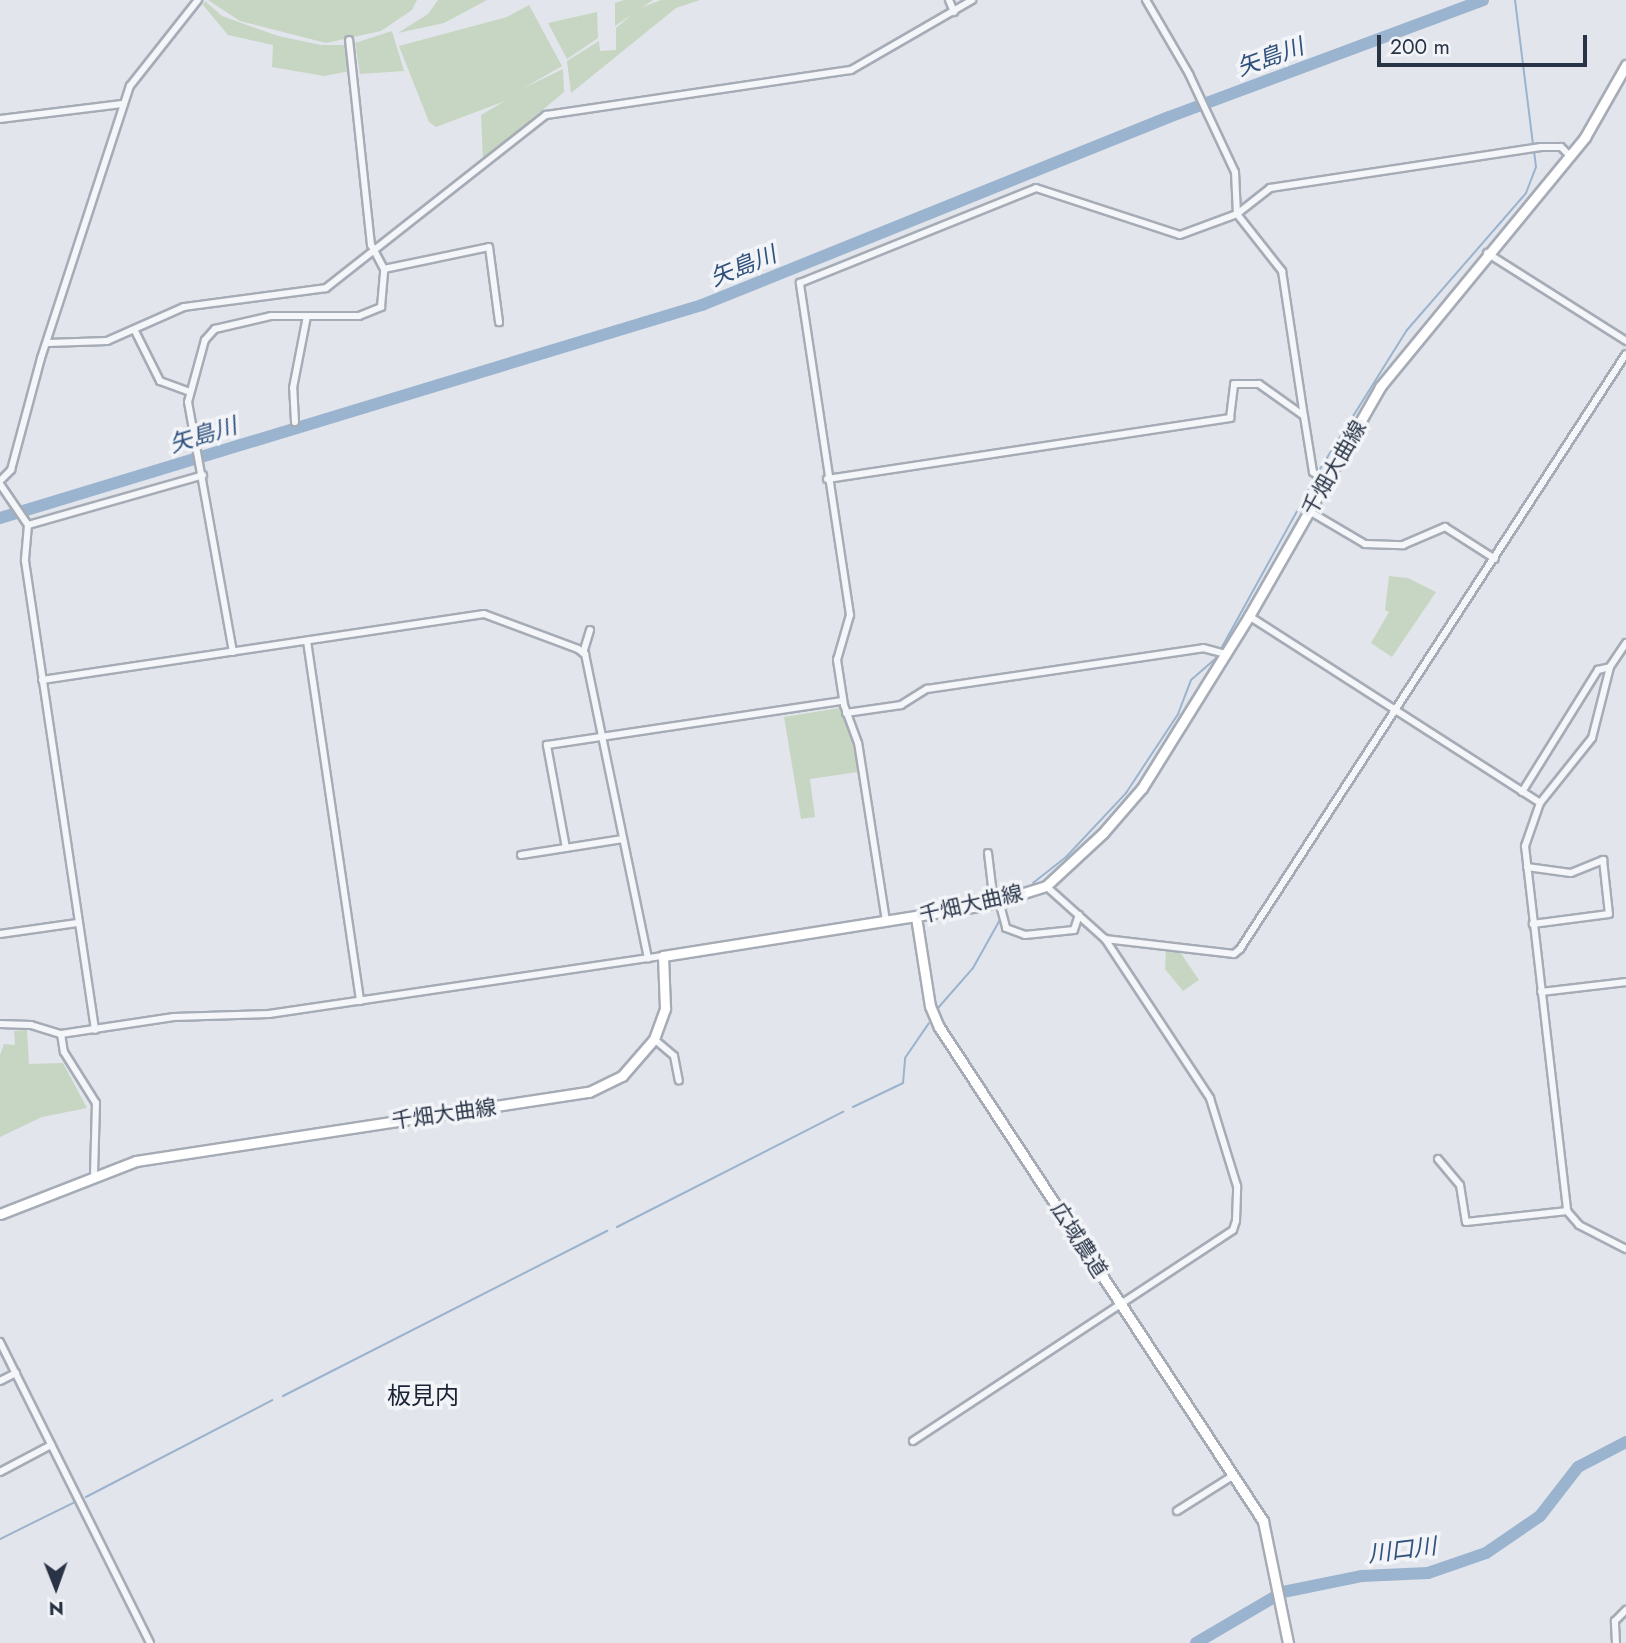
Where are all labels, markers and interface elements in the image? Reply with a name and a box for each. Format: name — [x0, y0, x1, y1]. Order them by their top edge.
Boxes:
scale bar — [1381, 21, 1591, 65]
water label: 矢島川 — [1233, 32, 1307, 82]
text: 200 m — [1390, 32, 1450, 62]
water label: 矢島川 — [706, 240, 780, 292]
water label: 矢島川 — [166, 412, 240, 458]
street label: 千畑大曲線 — [1297, 416, 1371, 520]
street label: 千畑大曲線 — [917, 880, 1025, 928]
street label: 千畑大曲線 — [390, 1094, 498, 1134]
street label: 広域農道 — [1046, 1198, 1112, 1282]
district label: 板見内 — [387, 1382, 459, 1410]
water label: 川口川 — [1366, 1532, 1438, 1568]
north arrow — [21, 1552, 91, 1622]
text: N — [49, 1595, 64, 1622]

